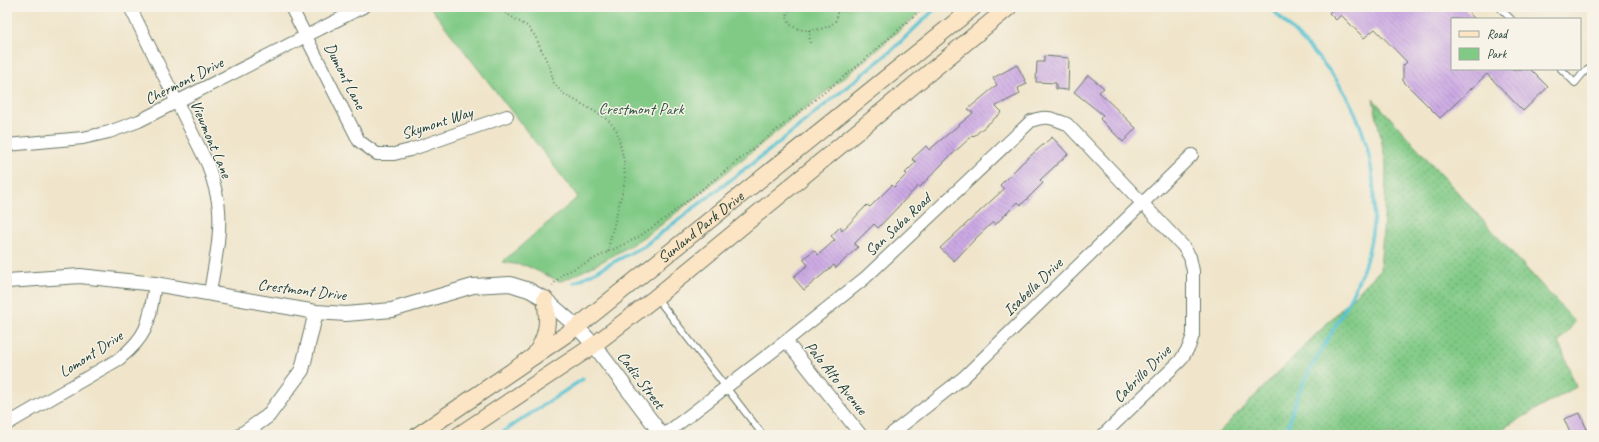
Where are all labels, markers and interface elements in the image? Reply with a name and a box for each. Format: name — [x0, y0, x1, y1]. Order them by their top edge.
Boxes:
legend — [1451, 18, 1581, 70]
text: Road — [1487, 26, 1509, 42]
street label: Dumont Lane — [320, 39, 371, 114]
text: Park — [1487, 46, 1508, 62]
street label: Chermont Drive — [141, 52, 228, 109]
street label: Viewmont Lane — [186, 97, 237, 182]
park label: Crestmont Park — [598, 99, 685, 119]
street label: Skymont Way — [399, 102, 477, 144]
street label: Sunland Park Drive — [654, 186, 749, 268]
street label: San Saba Road — [861, 187, 937, 261]
street label: Isabella Drive — [999, 252, 1068, 320]
street label: Crestmont Drive — [257, 275, 349, 306]
street label: Lomont Drive — [55, 325, 128, 382]
street label: Palo Alto Avenue — [800, 337, 873, 420]
street label: Cabrillo Drive — [1109, 340, 1176, 407]
street label: Cadiz Street — [613, 347, 670, 414]

